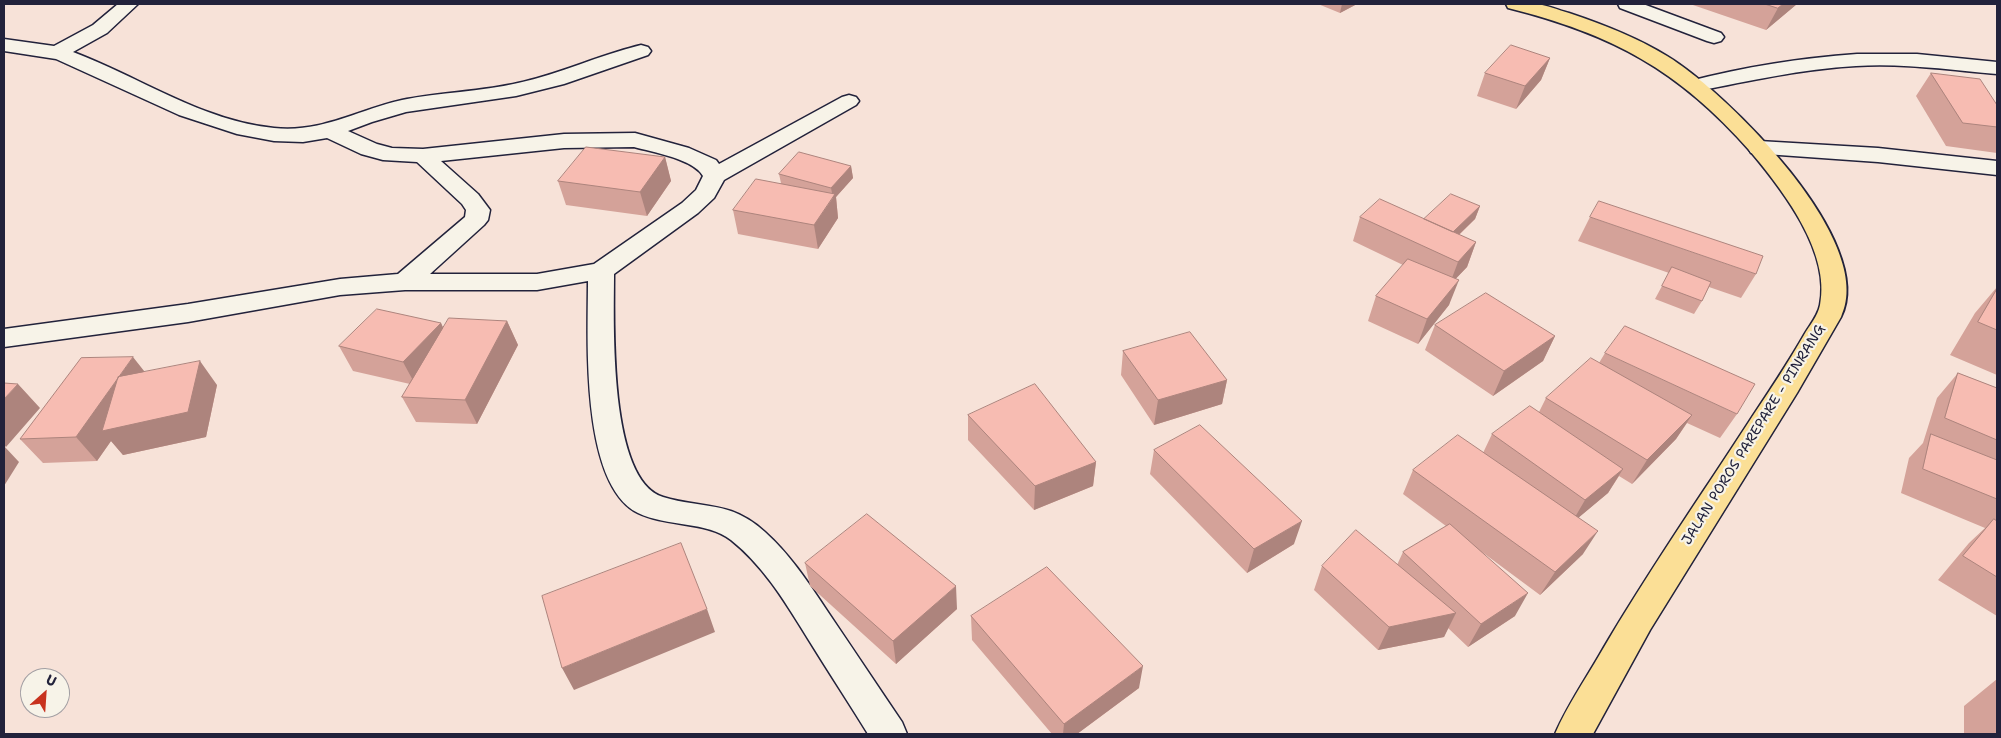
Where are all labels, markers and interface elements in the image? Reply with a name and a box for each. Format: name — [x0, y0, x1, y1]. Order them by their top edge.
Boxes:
street label: JALAN POROS PAREPARE - PINRANG — [1679, 322, 1829, 548]
north arrow — [20, 668, 70, 718]
text: U — [43, 670, 59, 691]

